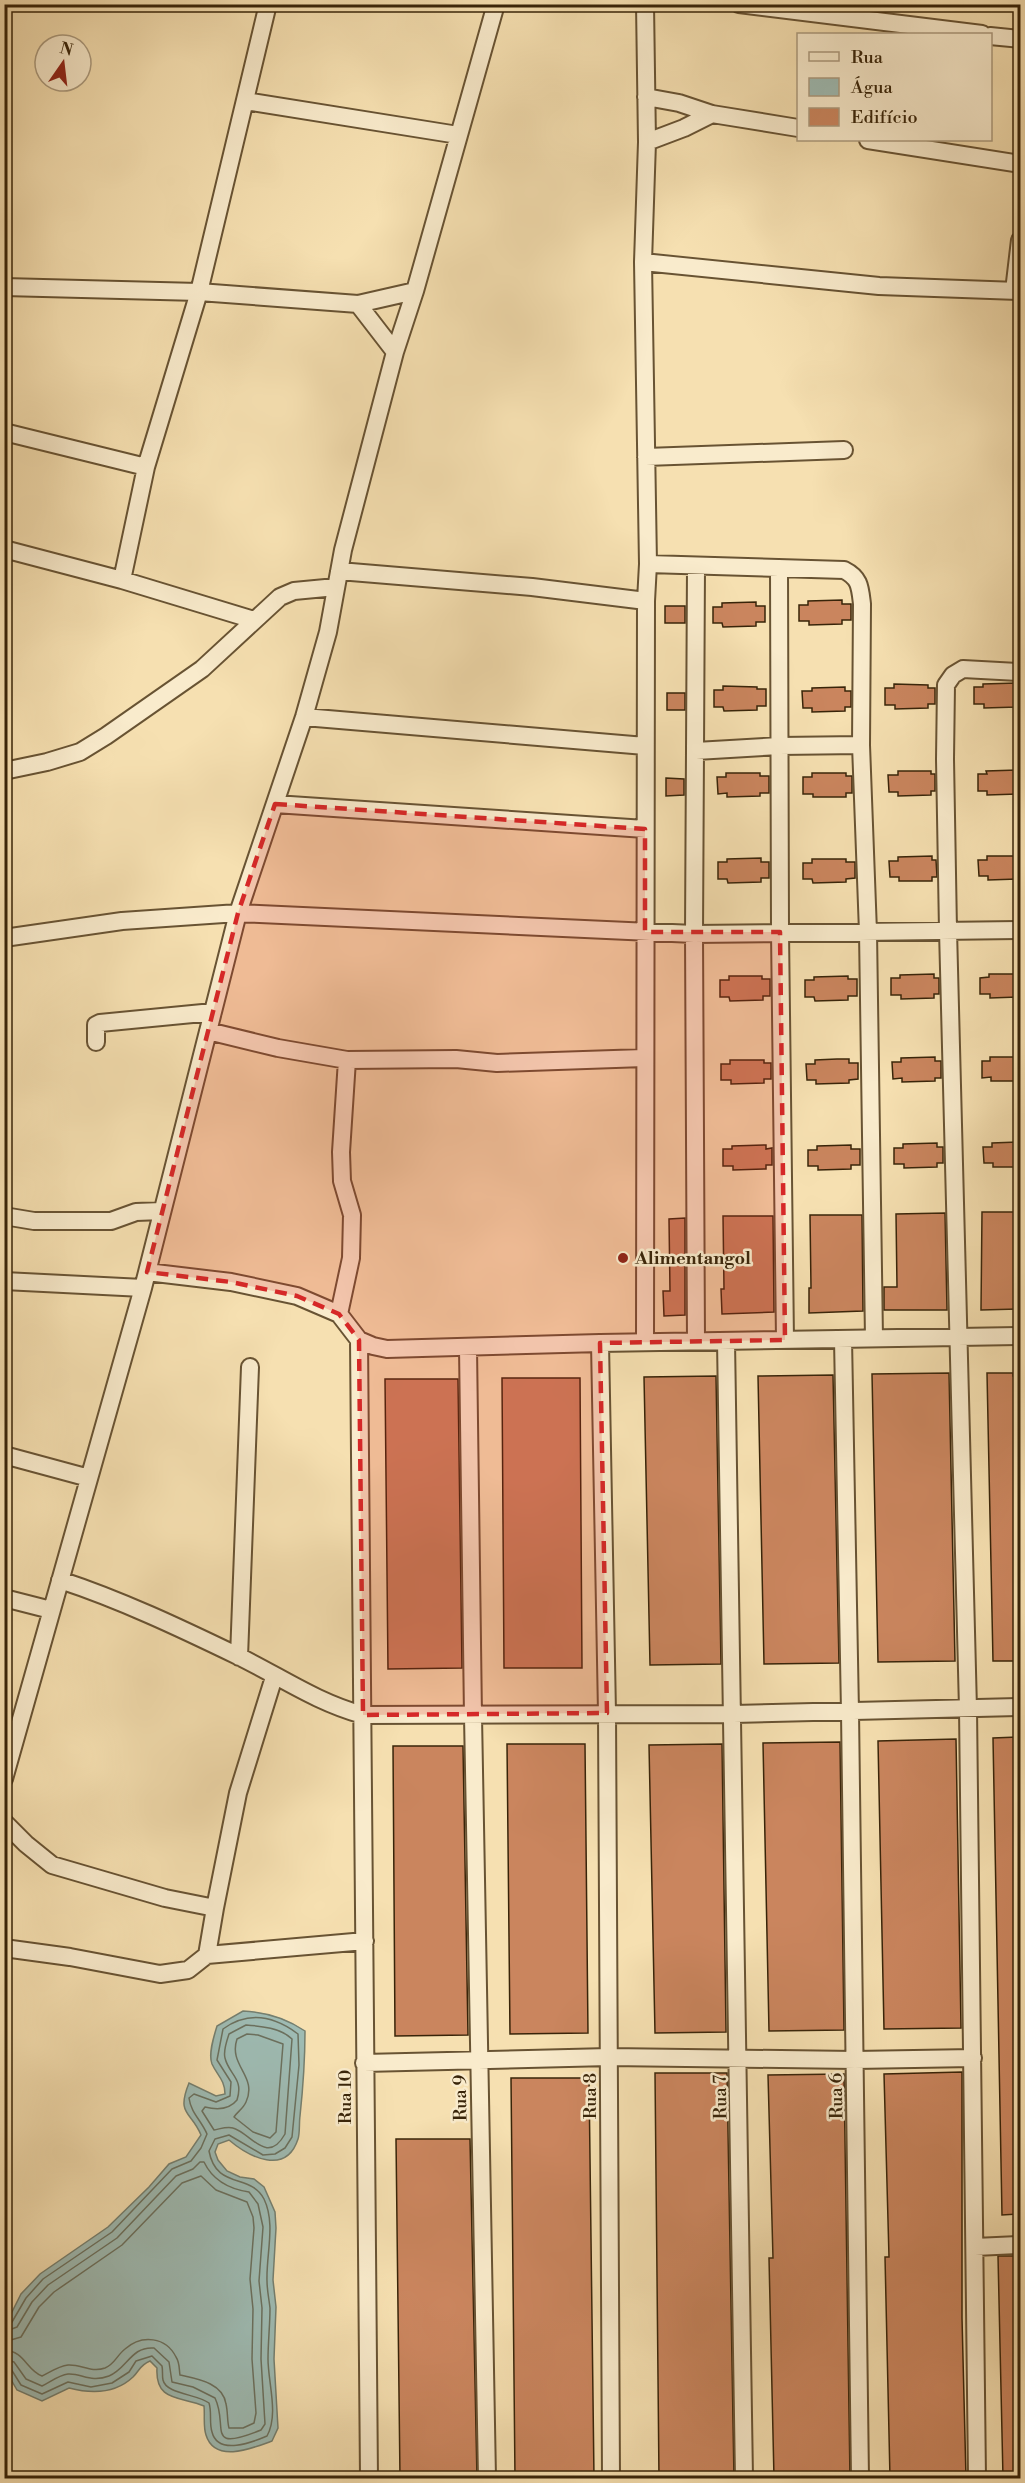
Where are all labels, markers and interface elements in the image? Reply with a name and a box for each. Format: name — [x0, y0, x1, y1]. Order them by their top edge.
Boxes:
north arrow — [33, 33, 93, 93]
legend — [797, 33, 992, 141]
text: N — [58, 38, 75, 61]
text: Rua — [851, 46, 884, 69]
text: Água — [850, 76, 893, 99]
text: Edifício — [851, 106, 918, 129]
place label: Alimentangol — [634, 1247, 751, 1270]
marker: Alimentangol — [616, 1251, 630, 1265]
street label: Rua 10 — [334, 2070, 357, 2124]
street label: Rua 6 — [825, 2072, 848, 2119]
street label: Rua 8 — [579, 2073, 602, 2119]
street label: Rua 9 — [449, 2074, 472, 2121]
street label: Rua 7 — [709, 2074, 732, 2119]

